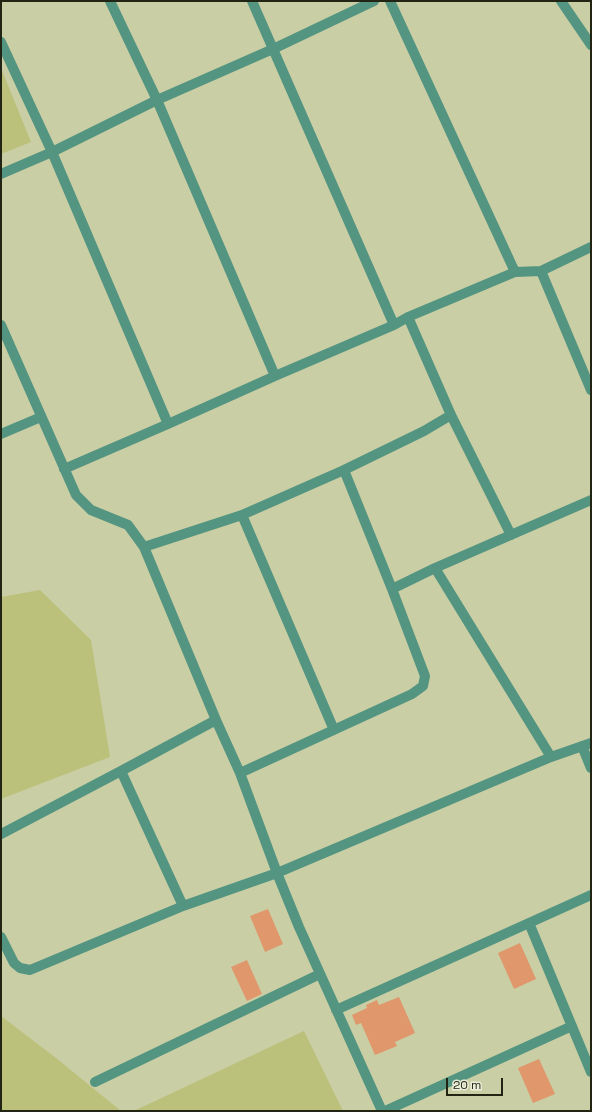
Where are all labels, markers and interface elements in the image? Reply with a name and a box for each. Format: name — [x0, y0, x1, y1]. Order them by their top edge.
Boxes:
scale bar — [448, 1070, 505, 1096]
text: 20 m — [453, 1077, 481, 1093]

